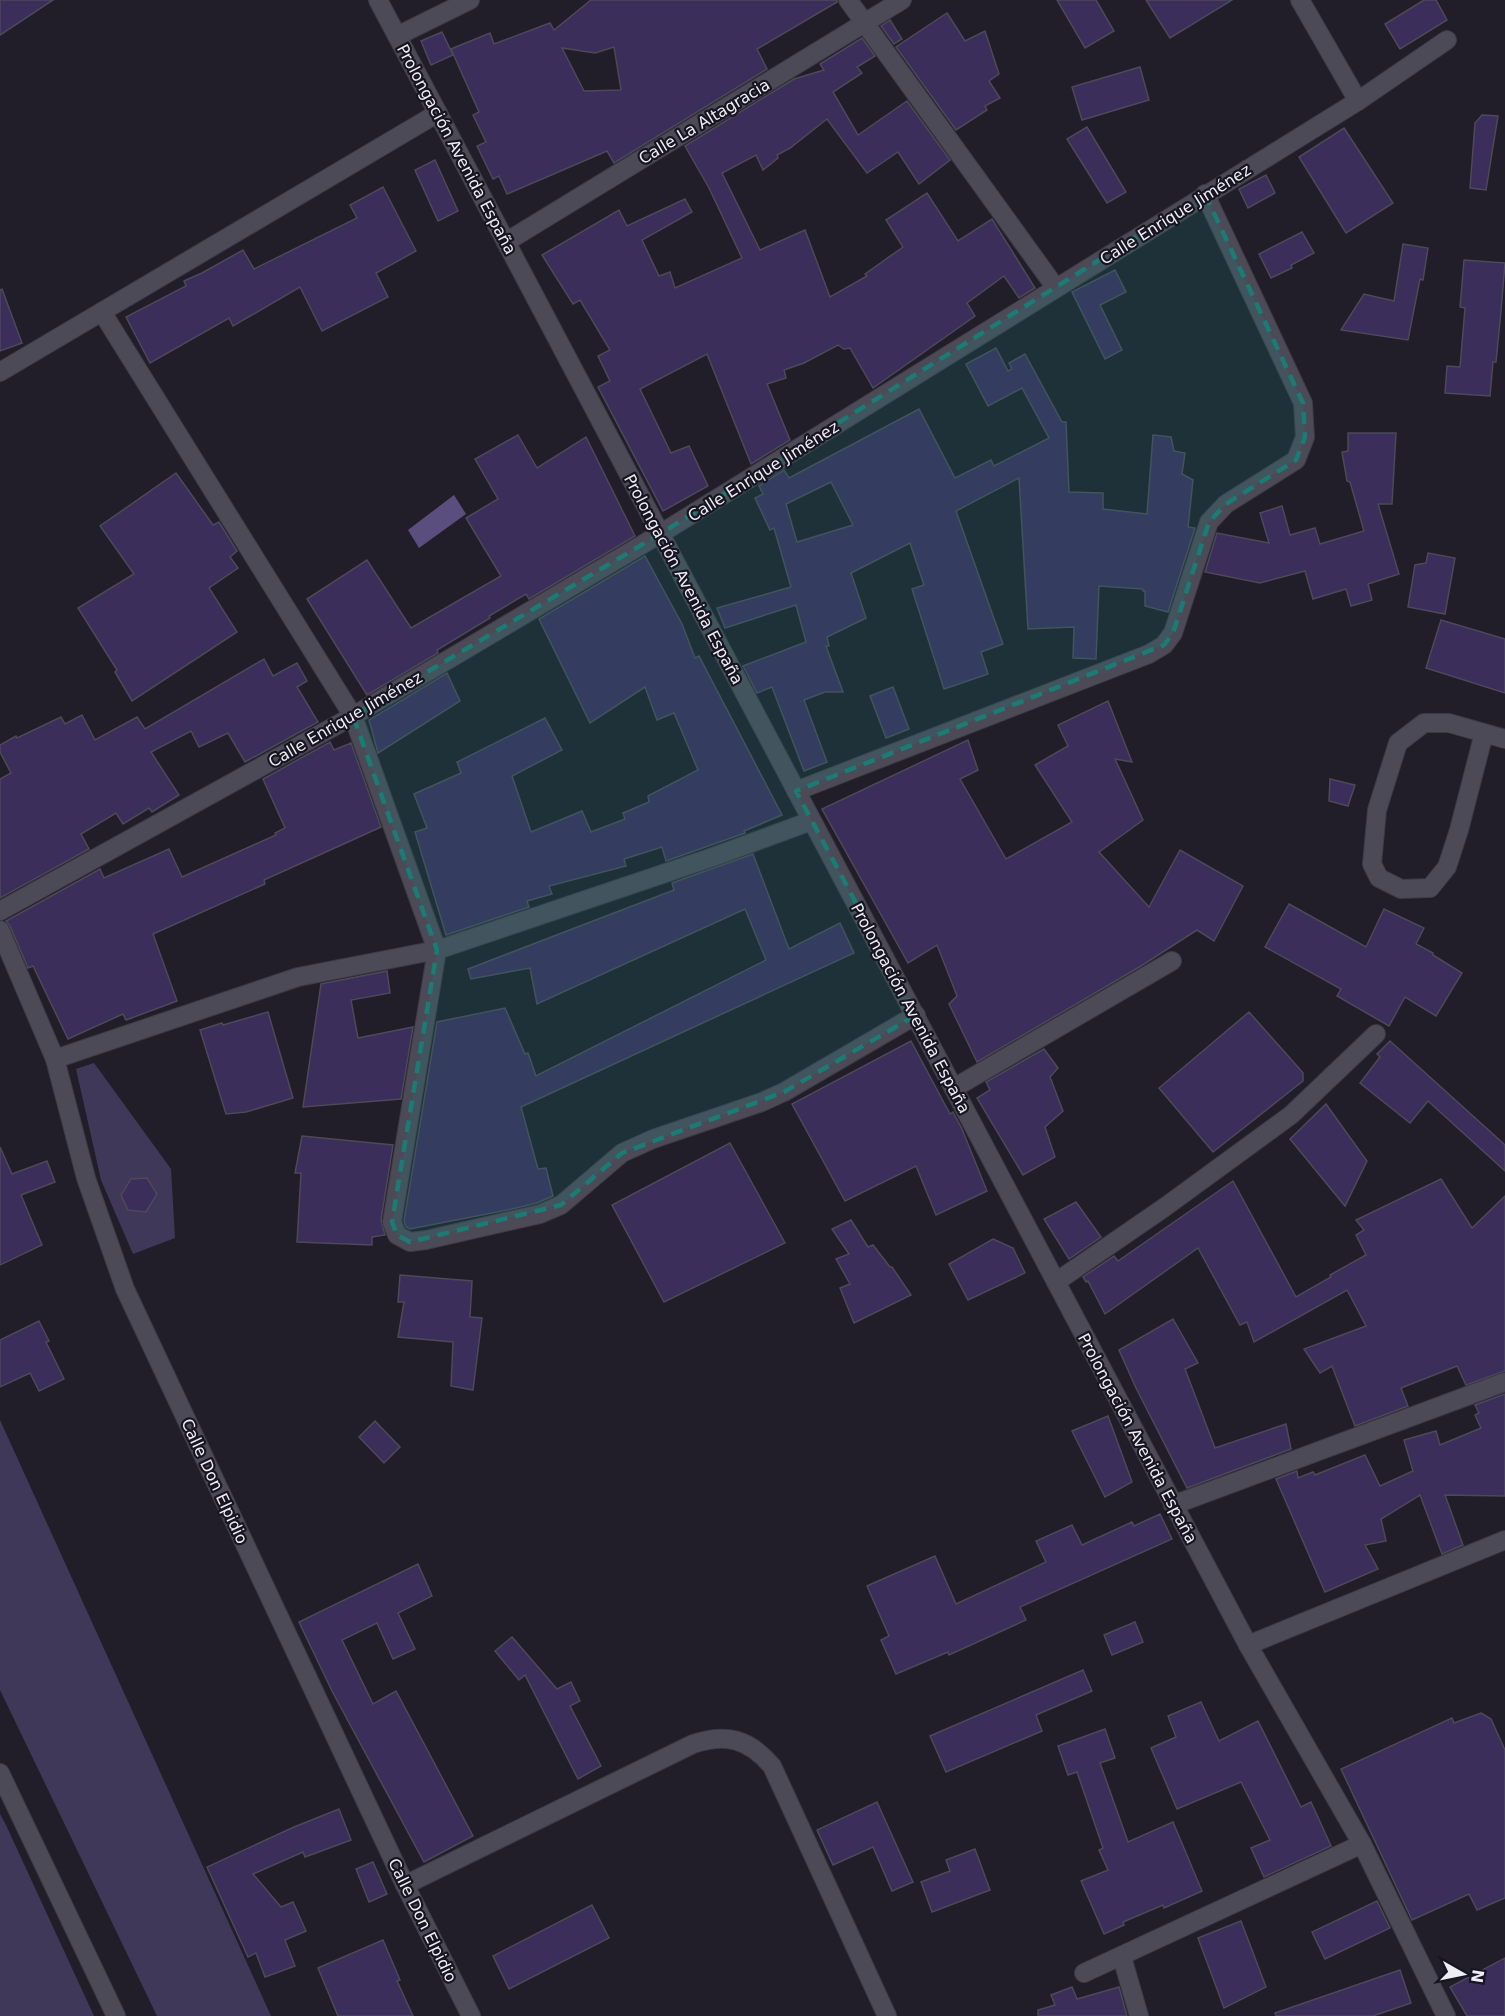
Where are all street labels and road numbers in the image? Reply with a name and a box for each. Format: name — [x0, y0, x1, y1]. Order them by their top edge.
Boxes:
street label: Prolongación Avenida España — [393, 41, 520, 258]
street label: Calle La Altagracia — [635, 75, 773, 168]
street label: Calle Enrique Jiménez — [1096, 160, 1254, 269]
street label: Calle Enrique Jiménez — [684, 417, 842, 526]
street label: Prolongación Avenida España — [620, 471, 747, 688]
street label: Calle Enrique Jiménez — [265, 668, 425, 771]
street label: Prolongación Avenida España — [847, 900, 974, 1117]
street label: Prolongación Avenida España — [1074, 1330, 1201, 1547]
street label: Calle Don Elpidio — [177, 1416, 252, 1547]
street label: Calle Don Elpidio — [384, 1855, 461, 1985]

